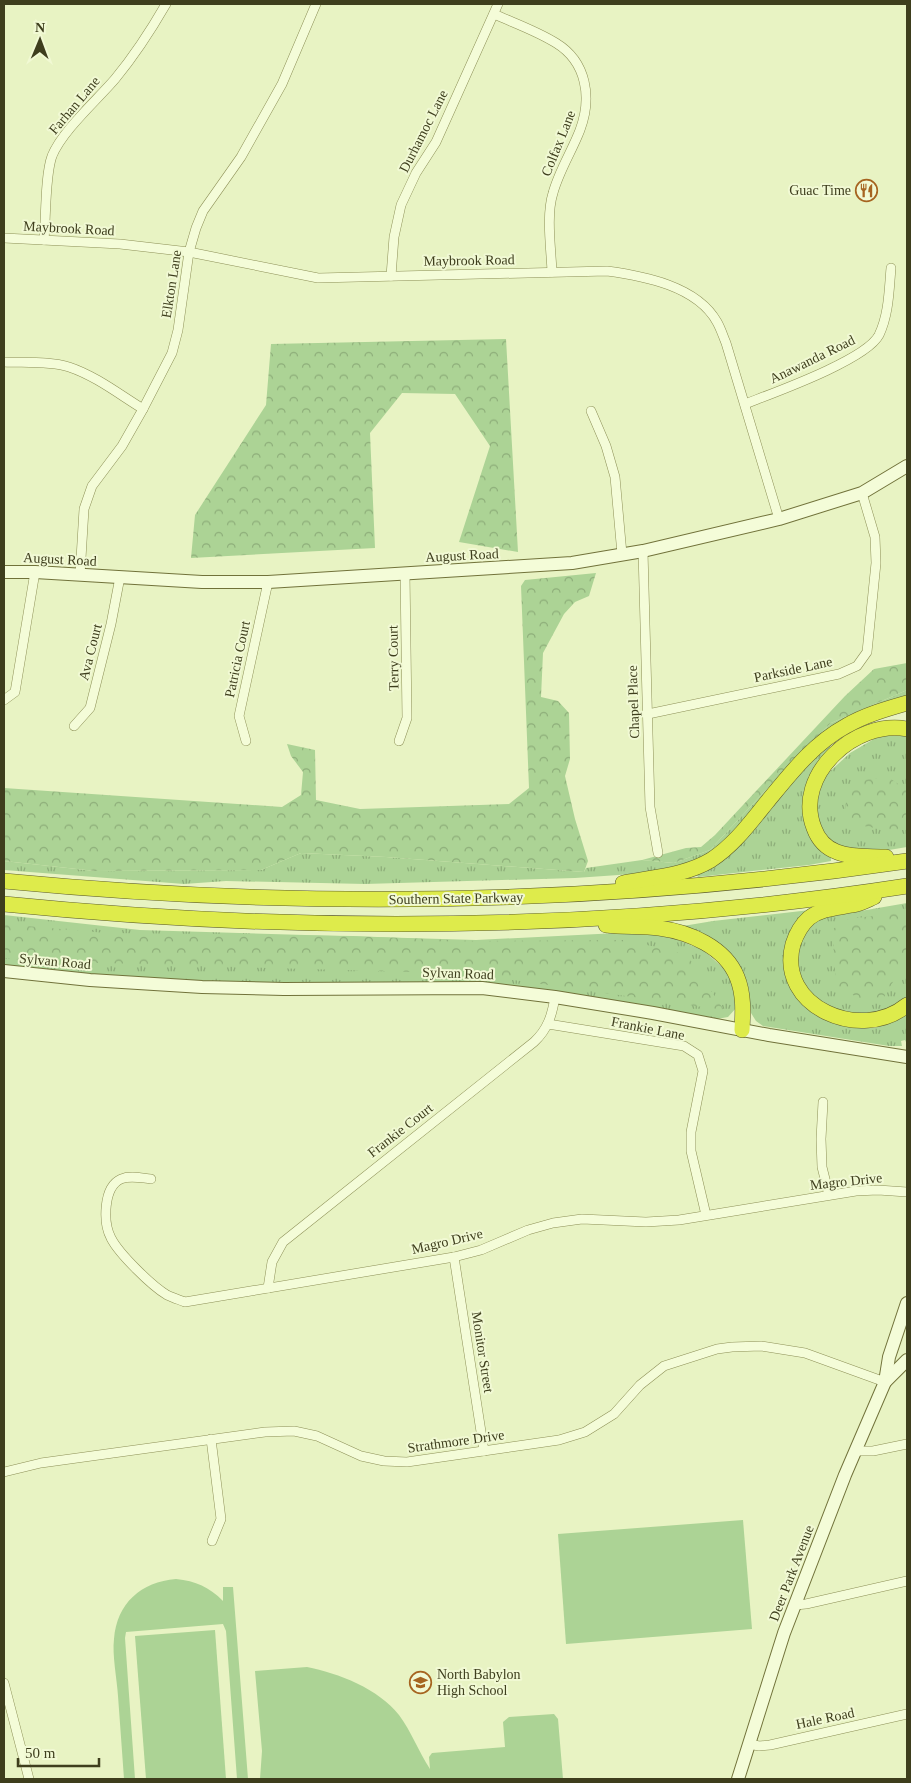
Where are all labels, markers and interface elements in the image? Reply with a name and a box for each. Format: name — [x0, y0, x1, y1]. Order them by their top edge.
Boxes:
north arrow — [15, 15, 65, 65]
text: N — [35, 20, 45, 35]
street label: Farhan Lane — [46, 74, 103, 137]
street label: Durhamoc Lane — [396, 87, 451, 175]
street label: Colfax Lane — [538, 108, 578, 178]
restaurant icon: Guac Time — [855, 178, 879, 202]
place label: Guac Time — [789, 183, 851, 198]
street label: Maybrook Road — [23, 219, 115, 238]
street label: Elkton Lane — [159, 249, 184, 319]
street label: Maybrook Road — [423, 252, 515, 269]
street label: Anawanda Road — [767, 332, 857, 387]
street label: August Road — [425, 546, 499, 565]
street label: August Road — [23, 550, 97, 569]
street label: Patricia Court — [222, 619, 253, 699]
street label: Ava Court — [76, 622, 105, 682]
street label: Terry Court — [385, 625, 402, 691]
street label: Parkside Lane — [753, 654, 834, 685]
street label: Chapel Place — [625, 665, 642, 739]
street label: Southern State Parkway — [389, 890, 523, 907]
street label: Sylvan Road — [18, 951, 91, 972]
street label: Sylvan Road — [422, 965, 494, 982]
street label: Frankie Lane — [610, 1014, 686, 1043]
street label: Frankie Court — [365, 1100, 436, 1160]
street label: Magro Drive — [809, 1170, 883, 1193]
street label: Magro Drive — [410, 1226, 484, 1257]
street label: Monitor Street — [469, 1310, 496, 1394]
street label: Strathmore Drive — [407, 1427, 505, 1456]
street label: Deer Park Avenue — [766, 1523, 817, 1623]
place label: North Babylon High School — [437, 1667, 521, 1698]
school or university icon: North Babylon High School — [409, 1670, 433, 1694]
street label: Hale Road — [794, 1705, 856, 1732]
scale bar — [18, 1736, 99, 1768]
text: 50 m — [25, 1745, 56, 1761]

